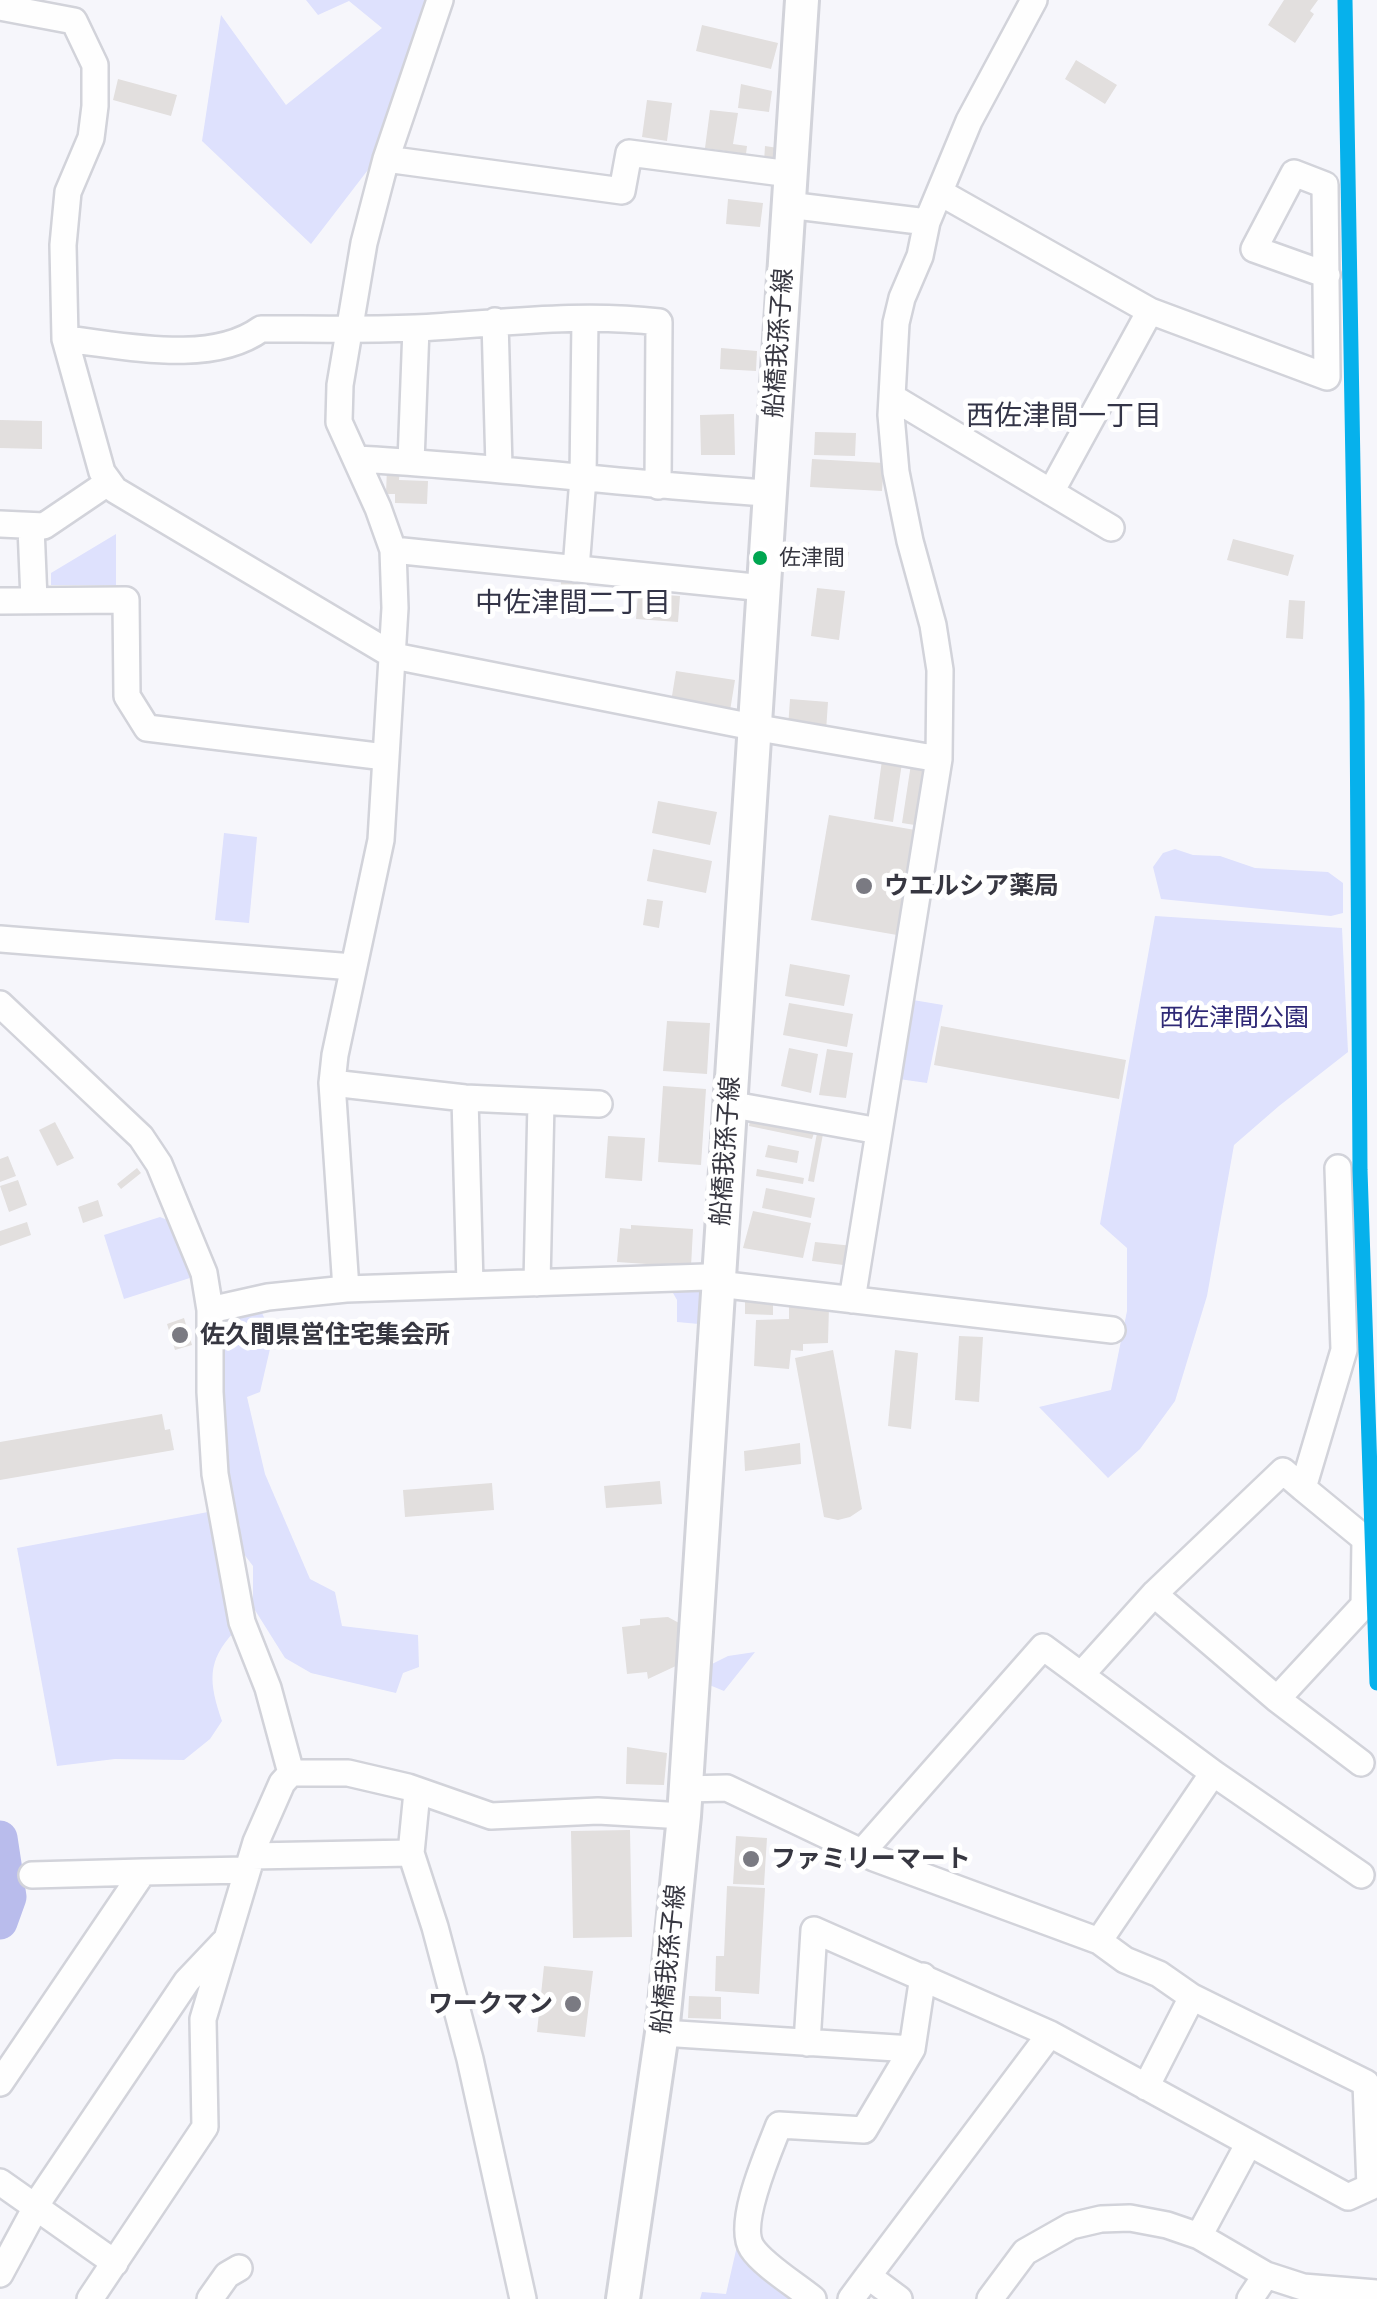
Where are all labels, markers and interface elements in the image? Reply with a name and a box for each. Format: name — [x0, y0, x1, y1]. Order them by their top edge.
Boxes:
street label: 船橋我孫子線 — [759, 267, 799, 419]
district label: 西佐津間一丁目 — [966, 400, 1162, 434]
place label: 佐津間 — [779, 545, 845, 571]
marker: 佐津間 — [750, 548, 770, 568]
district label: 中佐津間二丁目 — [475, 587, 671, 621]
place label: ウエルシア薬局 — [884, 871, 1059, 901]
marker: ウエルシア薬局 — [853, 875, 875, 897]
park label: 西佐津間公園 — [1159, 1003, 1309, 1033]
street label: 船橋我孫子線 — [706, 1075, 746, 1227]
place label: 佐久間県営住宅集会所 — [200, 1320, 450, 1350]
marker: 佐久間県営住宅集会所 — [169, 1324, 191, 1346]
place label: ファミリーマート — [771, 1844, 971, 1874]
marker: ファミリーマート — [740, 1848, 762, 1870]
street label: 船橋我孫子線 — [646, 1883, 692, 2035]
place label: ワークマン — [428, 1989, 553, 2019]
marker: ワークマン — [562, 1993, 584, 2015]

